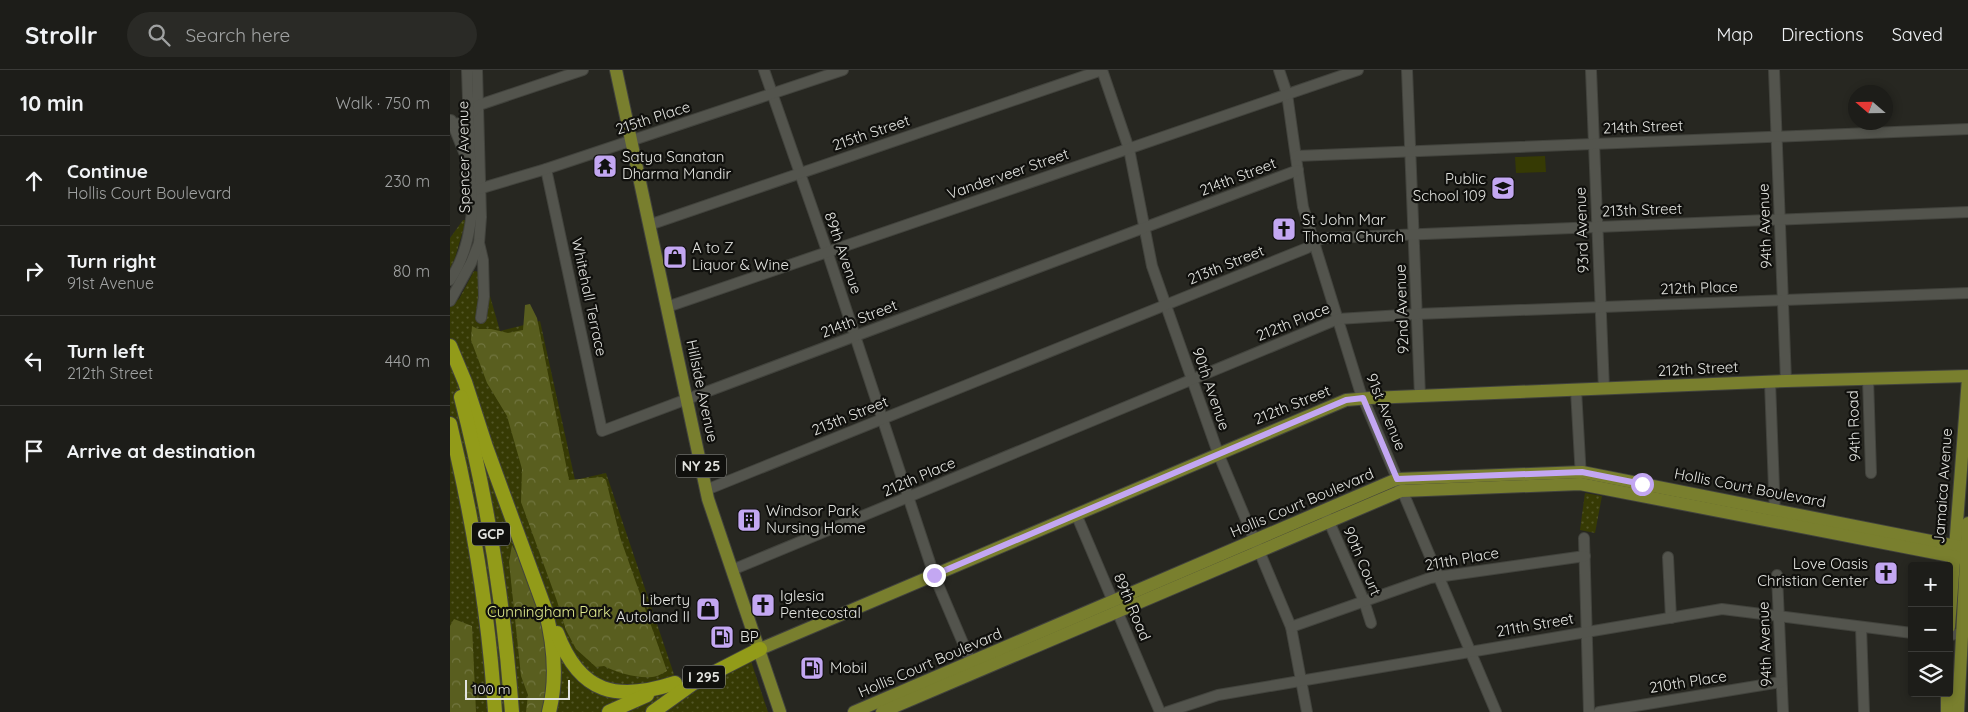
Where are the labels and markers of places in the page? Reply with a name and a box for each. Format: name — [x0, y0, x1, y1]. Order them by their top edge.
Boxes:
place label: Satya Sanatan Dharma Mandir — [622, 147, 732, 183]
temple icon: Satya Sanatan Dharma Mandir — [592, 153, 618, 179]
place label: Public School 109 — [1413, 169, 1486, 205]
school or university icon: Public School 109 — [1490, 175, 1516, 201]
place label: St John Mar Thoma Church — [1302, 210, 1404, 246]
church icon: St John Mar Thoma Church — [1271, 216, 1297, 242]
place label: A to Z Liquor & Wine — [692, 238, 789, 274]
shop icon: A to Z Liquor & Wine — [662, 244, 688, 270]
place label: Windsor Park Nursing Home — [766, 501, 866, 537]
building icon: Windsor Park Nursing Home — [736, 507, 762, 533]
place label: Love Oasis Christian Center — [1757, 554, 1868, 590]
church icon: Love Oasis Christian Center — [1873, 560, 1899, 586]
place label: Iglesia Pentecostal — [780, 586, 861, 622]
place label: Liberty Autoland II — [616, 590, 690, 626]
church icon: Iglesia Pentecostal — [750, 592, 776, 618]
shop icon: Liberty Autoland II — [695, 596, 721, 622]
fuel station icon: BP — [709, 624, 735, 650]
place label: BP — [740, 627, 759, 646]
fuel station icon: Mobil — [799, 655, 825, 681]
place label: Mobil — [830, 658, 867, 677]

